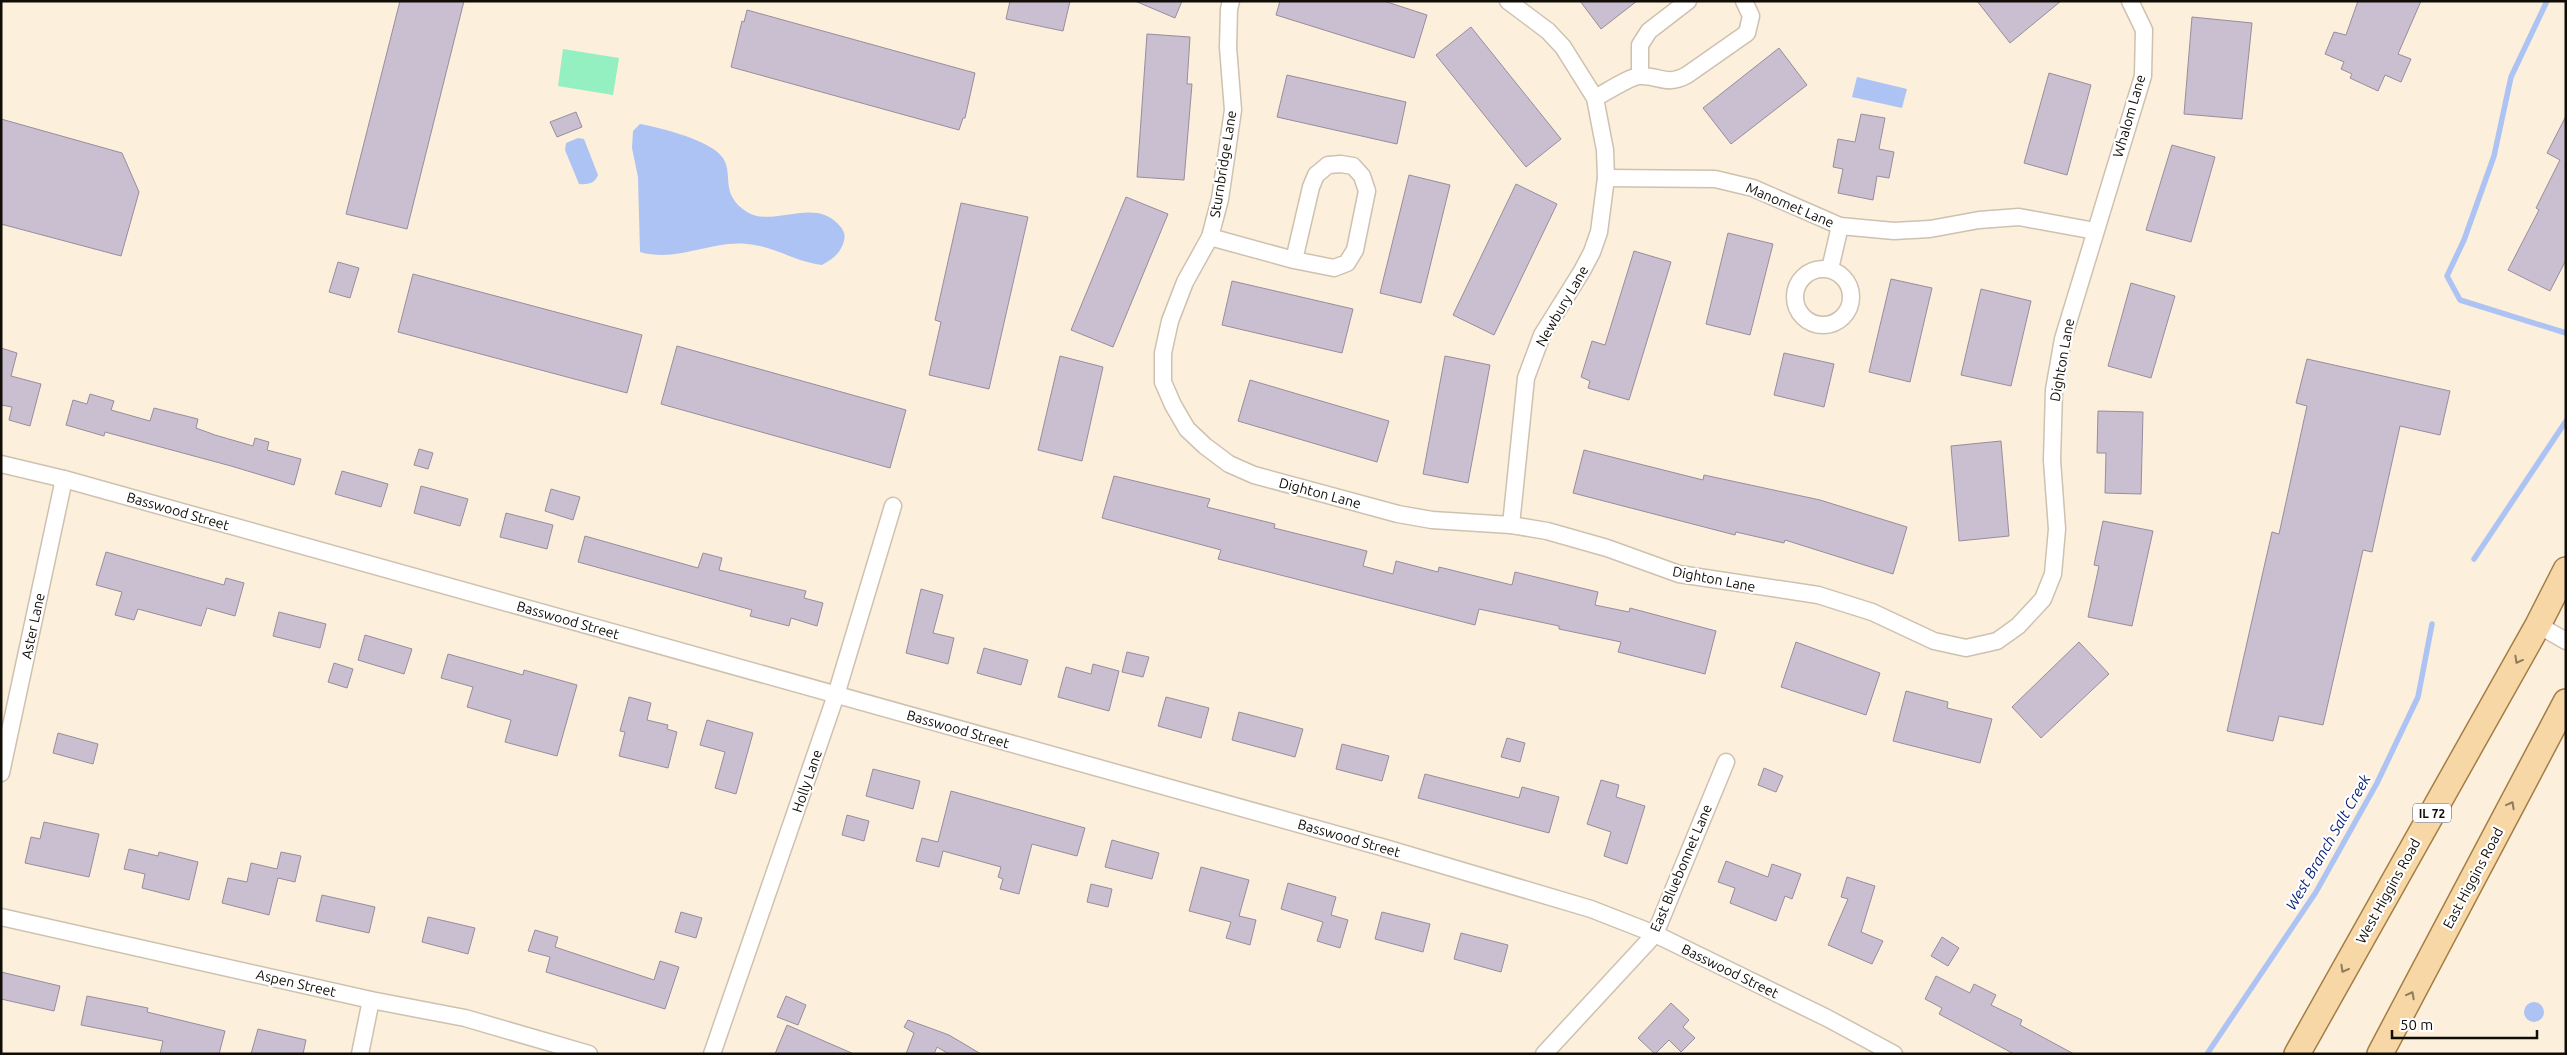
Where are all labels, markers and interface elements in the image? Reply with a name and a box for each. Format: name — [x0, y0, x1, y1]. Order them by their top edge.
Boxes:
street label: Whalom Lane — [2110, 73, 2148, 159]
street label: Sturnbridge Lane — [1207, 109, 1239, 219]
street label: Manomet Lane — [1744, 179, 1836, 231]
street label: Newbury Lane — [1532, 263, 1592, 349]
street label: Dighton Lane — [2047, 317, 2077, 403]
street label: Dighton Lane — [1277, 474, 1363, 512]
street label: Basswood Street — [125, 489, 232, 533]
street label: Dighton Lane — [1671, 563, 1757, 595]
street label: Aster Lane — [18, 591, 48, 661]
street label: Basswood Street — [515, 598, 622, 642]
one-way arrow — [2515, 655, 2525, 664]
street label: Basswood Street — [905, 707, 1012, 751]
street label: Holly Lane — [789, 748, 825, 814]
water label: West Branch Salt Creek — [2282, 771, 2374, 913]
one-way arrow — [2505, 801, 2515, 810]
street label: East Bluebonnet Lane — [1647, 802, 1715, 934]
road number: IL 72 — [2413, 804, 2451, 822]
street label: Basswood Street — [1296, 816, 1403, 860]
street label: East Higgins Road — [2440, 825, 2506, 931]
street label: West Higgins Road — [2353, 836, 2423, 946]
street label: Basswood Street — [1679, 941, 1782, 1002]
one-way arrow — [2341, 964, 2351, 973]
street label: Aspen Street — [254, 966, 338, 1000]
one-way arrow — [2405, 991, 2415, 1000]
scale bar — [2392, 1008, 2537, 1040]
text: 50 m — [2400, 1016, 2433, 1033]

